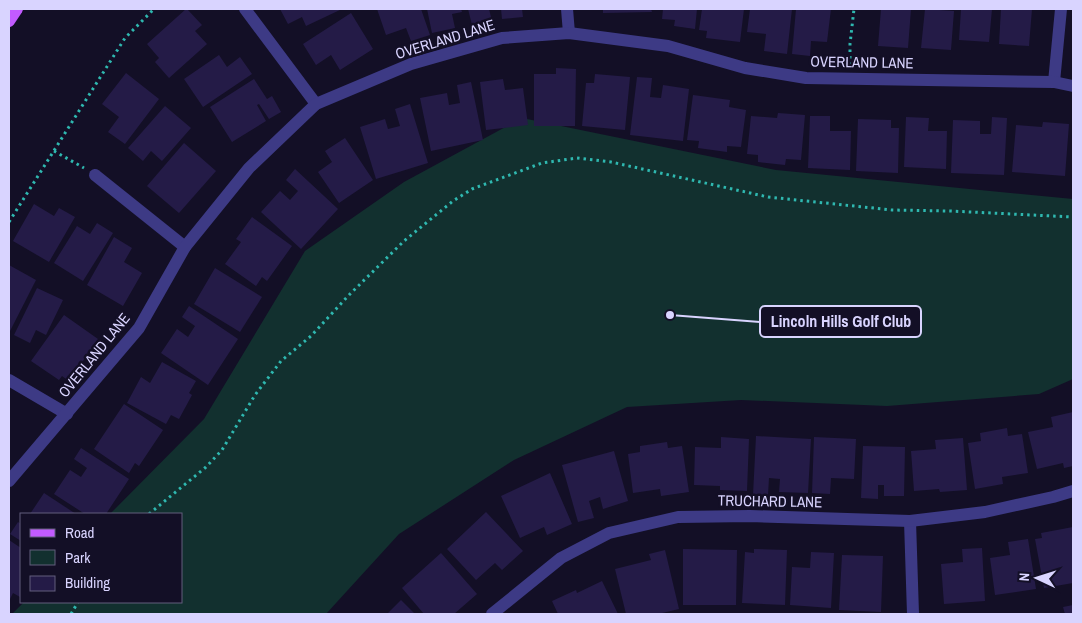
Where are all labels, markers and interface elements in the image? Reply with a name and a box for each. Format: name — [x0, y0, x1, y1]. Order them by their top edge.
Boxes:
street label: OVERLAND LANE — [393, 14, 497, 64]
street label: OVERLAND LANE — [810, 51, 914, 73]
callout: Lincoln Hills Golf Club — [760, 306, 921, 337]
street label: OVERLAND LANE — [53, 308, 135, 402]
text: Lincoln Hills Golf Club — [771, 310, 911, 332]
street label: TRUCHARD LANE — [718, 490, 822, 512]
legend — [20, 513, 182, 603]
text: Road — [65, 522, 94, 543]
text: Park — [65, 547, 91, 568]
north arrow — [1012, 553, 1062, 603]
text: Building — [65, 572, 110, 593]
text: N — [1015, 572, 1033, 582]

